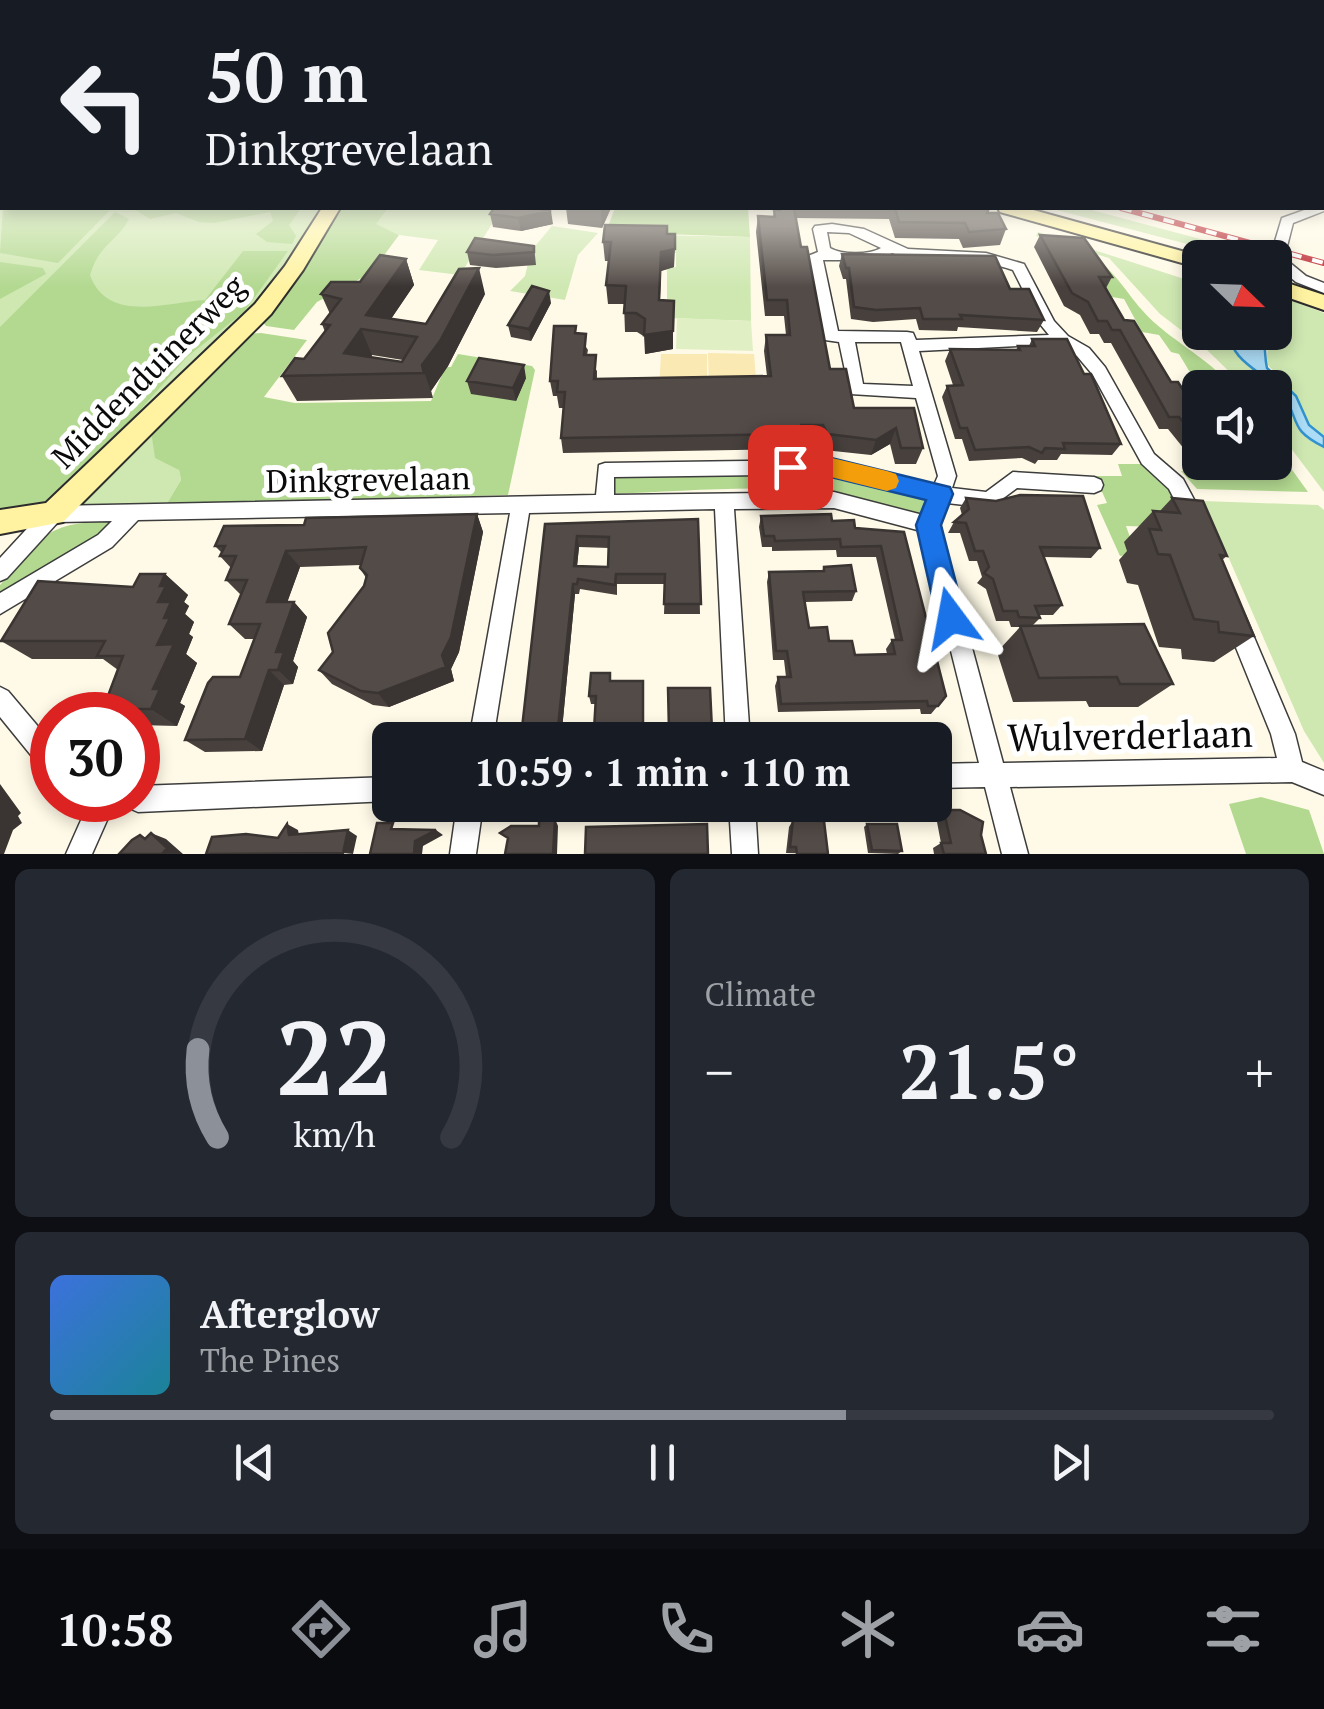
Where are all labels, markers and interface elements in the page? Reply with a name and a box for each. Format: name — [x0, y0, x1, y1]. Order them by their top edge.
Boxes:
text: 50 m — [205, 29, 368, 122]
icon: left — [40, 40, 170, 170]
text: Dinkgrevelaan — [205, 118, 493, 178]
north arrow — [1182, 240, 1292, 350]
map controls — [1182, 240, 1292, 480]
street label: Middenduinerweg — [42, 264, 255, 477]
button: sound — [1182, 370, 1292, 480]
pin — [748, 425, 833, 510]
icon: arrive — [763, 440, 818, 495]
street label: Dinkgrevelaan — [265, 456, 471, 502]
position arrow — [899, 566, 1003, 670]
speed limit sign: 30 — [30, 692, 160, 822]
street label: Wulverderlaan — [1007, 708, 1253, 762]
text: 10:59 · 1 min · 110 m — [474, 747, 850, 797]
text: Climate — [705, 973, 816, 1015]
text: 22 — [276, 987, 394, 1125]
text: 21.5° — [899, 1021, 1079, 1120]
text: − — [705, 1035, 734, 1108]
text: + — [1245, 1035, 1274, 1108]
text: km/h — [293, 1110, 376, 1157]
text: Afterglow — [200, 1289, 380, 1339]
text: The Pines — [200, 1339, 340, 1381]
icon: previous — [227, 1435, 282, 1490]
icon: pause — [635, 1435, 690, 1490]
icon: next — [1043, 1435, 1098, 1490]
icon: directions — [286, 1594, 356, 1664]
icon: music — [468, 1594, 538, 1664]
icon: phone — [651, 1594, 721, 1664]
icon: climate — [833, 1594, 903, 1664]
icon: car — [1015, 1594, 1085, 1664]
icon: filters — [1198, 1594, 1268, 1664]
text: 10:58 — [56, 1599, 173, 1659]

